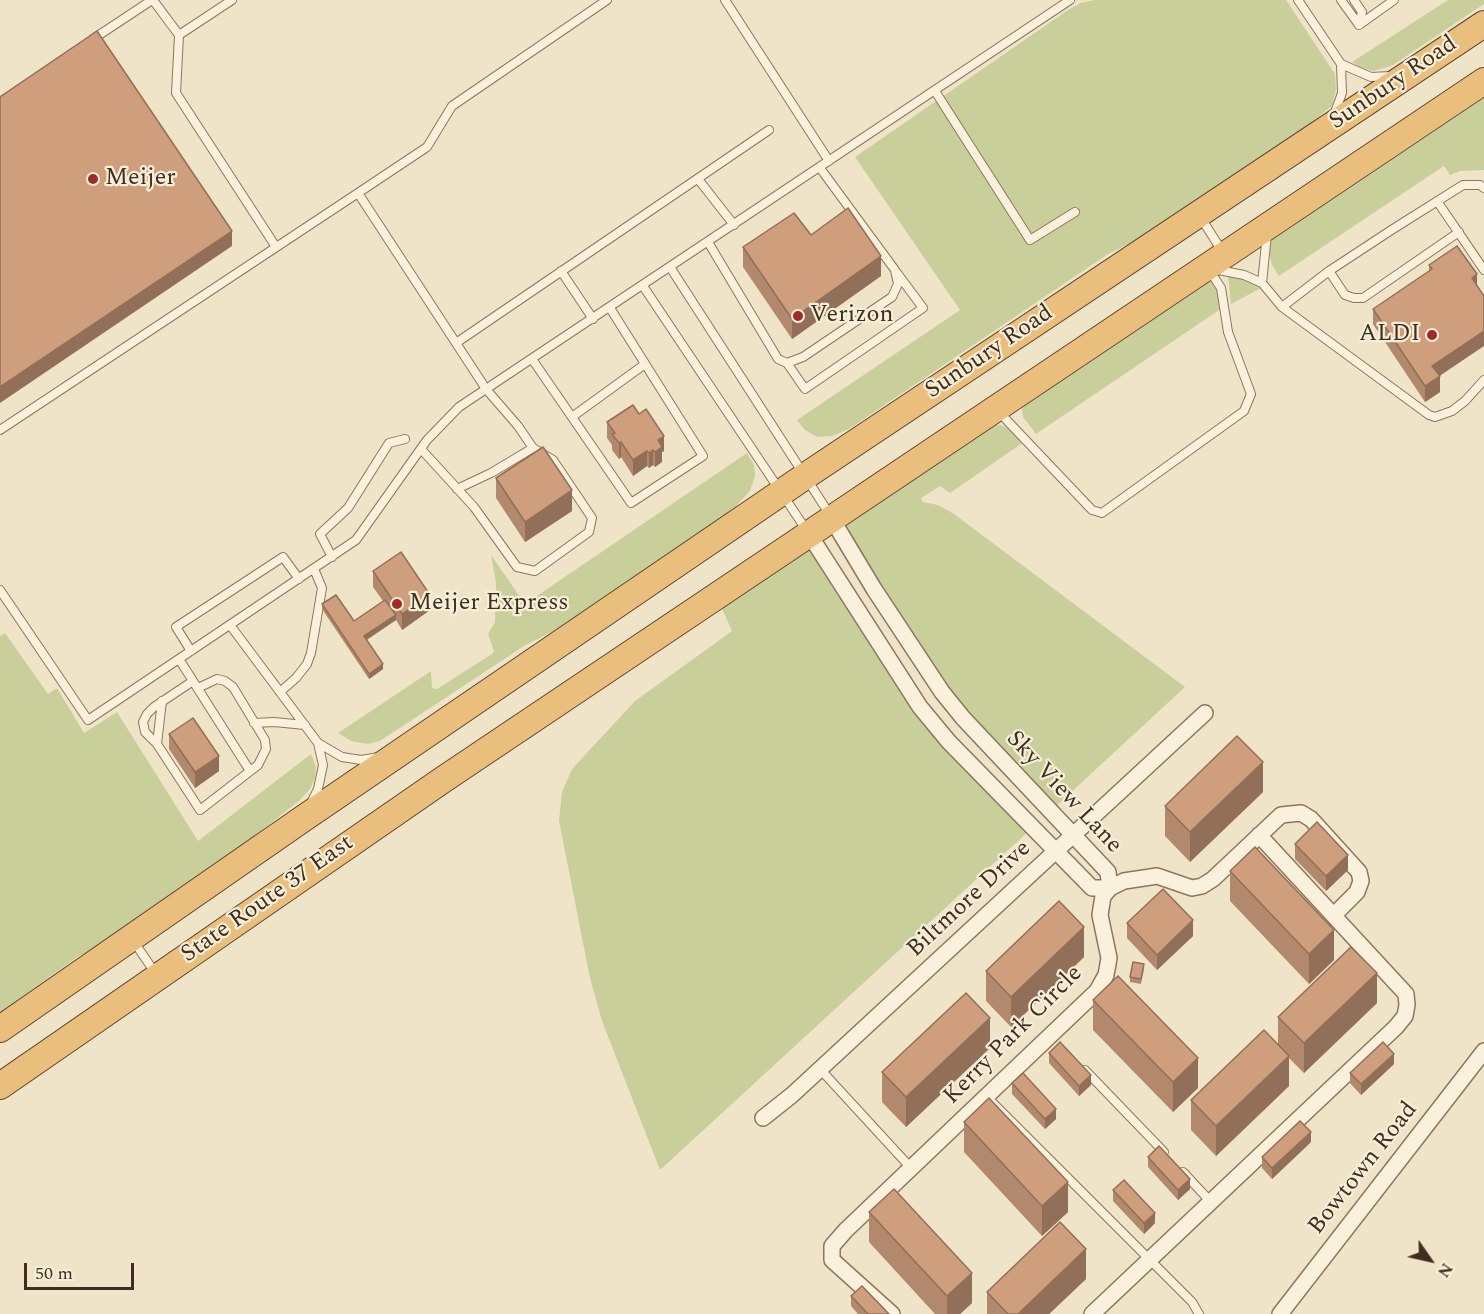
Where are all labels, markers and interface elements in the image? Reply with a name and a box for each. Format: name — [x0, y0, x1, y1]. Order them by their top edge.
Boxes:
street label: Sunbury Road — [1325, 31, 1463, 137]
place label: Meijer — [105, 165, 176, 193]
marker: Meijer — [86, 172, 100, 186]
street label: Sunbury Road — [921, 300, 1059, 406]
place label: Verizon — [810, 302, 893, 330]
marker: Verizon — [791, 309, 805, 323]
place label: ALDI — [1359, 321, 1420, 349]
marker: ALDI — [1425, 328, 1439, 342]
place label: Meijer Express — [409, 590, 569, 618]
marker: Meijer Express — [390, 597, 404, 611]
street label: Sky View Lane — [999, 726, 1127, 860]
street label: State Route 37 East — [176, 830, 360, 970]
street label: Biltmore Drive — [902, 835, 1038, 965]
street label: Kerry Park Circle — [938, 960, 1090, 1112]
street label: Bowtown Road — [1303, 1097, 1425, 1241]
north arrow — [1400, 1230, 1460, 1290]
scale bar — [27, 1251, 136, 1289]
text: N — [1431, 1258, 1459, 1282]
text: 50 m — [35, 1260, 73, 1287]

